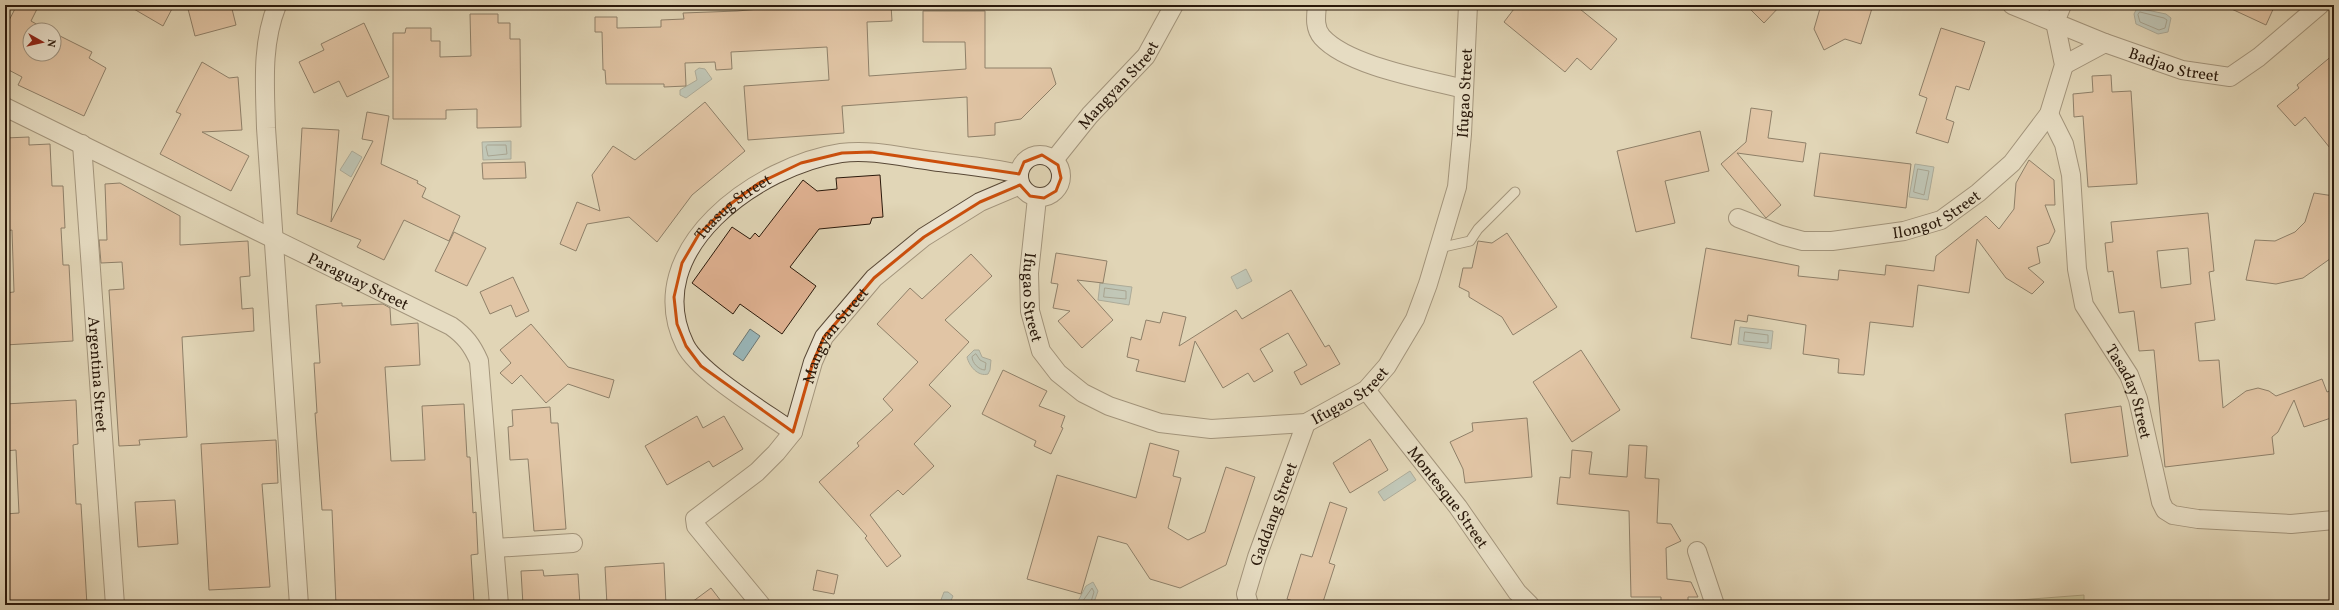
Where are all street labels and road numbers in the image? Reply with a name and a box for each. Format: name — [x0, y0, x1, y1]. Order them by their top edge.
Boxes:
street label: Mangyan Street — [1074, 37, 1165, 135]
street label: Badjao Street — [2125, 43, 2221, 88]
street label: Ifugao Street — [1453, 47, 1479, 139]
street label: Tuasug Street — [690, 169, 776, 246]
street label: Ilongot Street — [1891, 186, 1986, 245]
street label: Paraguay Street — [304, 248, 412, 317]
street label: Ifugao Street — [1016, 251, 1047, 345]
street label: Mangyan Street — [798, 283, 875, 387]
street label: Argentina Street — [81, 316, 112, 434]
street label: Tasaday Street — [2099, 341, 2156, 442]
street label: Ifugao Street — [1308, 362, 1395, 431]
street label: Montesque Street — [1401, 442, 1493, 554]
street label: Gaddang Street — [1246, 459, 1304, 569]

